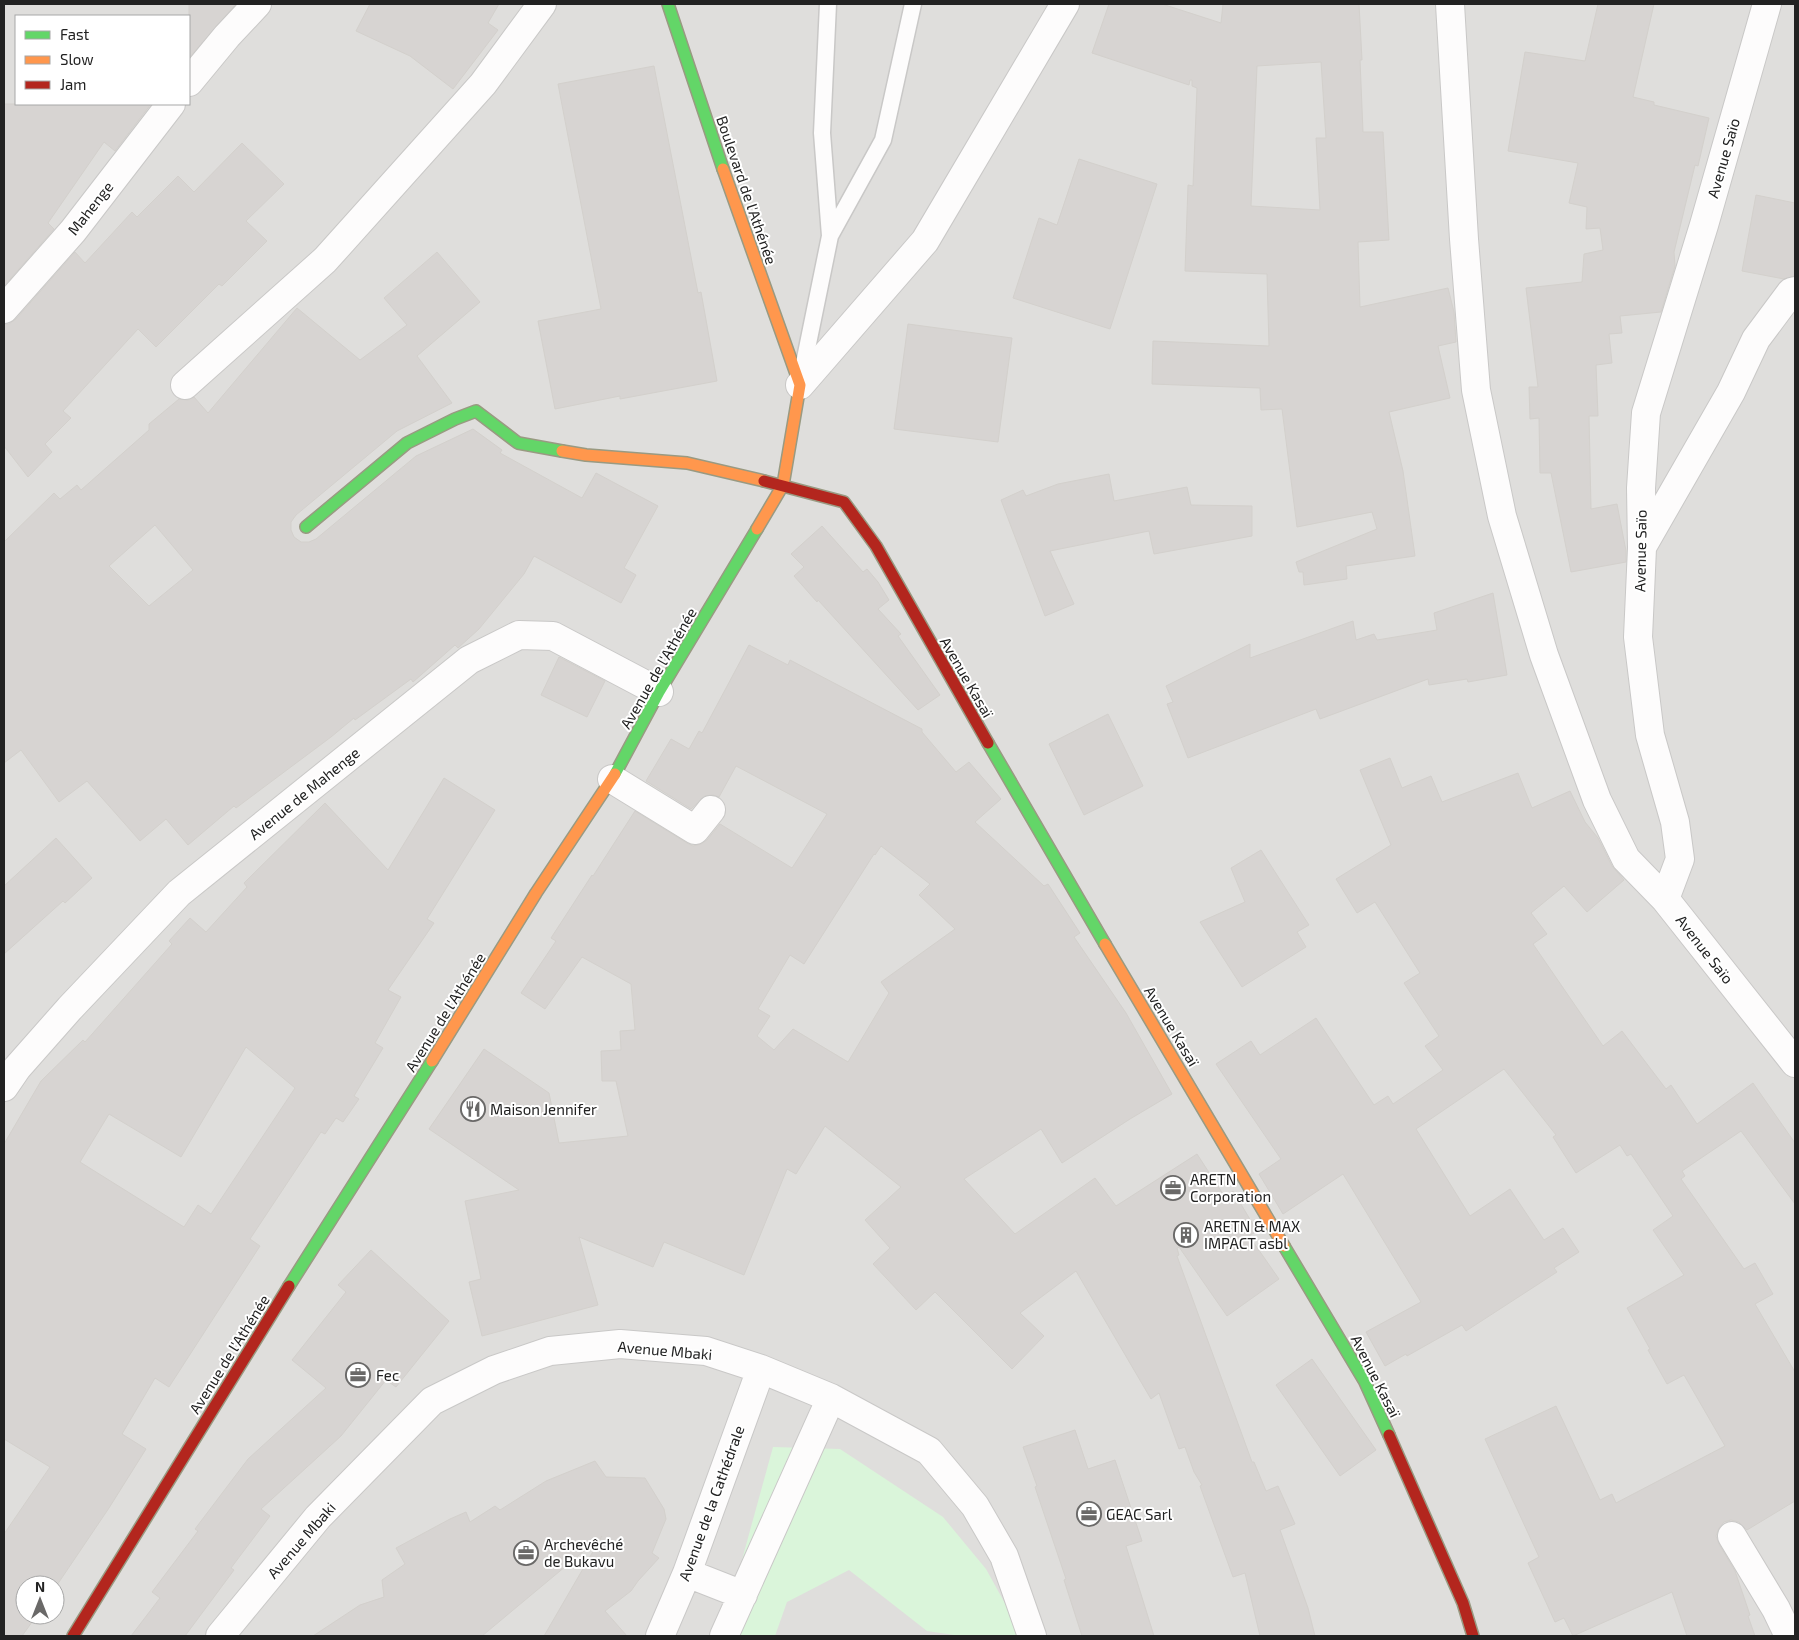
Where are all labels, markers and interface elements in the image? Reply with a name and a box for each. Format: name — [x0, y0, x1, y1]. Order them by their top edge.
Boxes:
legend — [15, 15, 190, 105]
text: Fast — [60, 25, 90, 43]
text: Slow — [60, 50, 94, 68]
text: Jam — [60, 75, 86, 93]
street label: Boulevard de l'Athénée — [713, 113, 781, 267]
street label: Avenue Saïo — [1703, 116, 1743, 200]
street label: Mahenge — [63, 178, 117, 238]
street label: Avenue Saïo — [1630, 510, 1650, 592]
street label: Avenue de l'Athénée — [616, 604, 700, 732]
street label: Avenue Kasaï — [937, 633, 997, 721]
street label: Avenue de Mahenge — [245, 743, 363, 843]
street label: Avenue Saïo — [1673, 911, 1737, 987]
street label: Avenue de l'Athénée — [401, 949, 489, 1075]
street label: Avenue Kasaï — [1141, 983, 1203, 1070]
restaurant icon: Maison Jennifer — [460, 1096, 486, 1122]
place label: Maison Jennifer — [490, 1100, 597, 1118]
place label: ARETN Corporation — [1190, 1170, 1271, 1205]
office icon: ARETN Corporation — [1160, 1175, 1186, 1201]
place label: ARETN & MAX IMPACT asbl — [1204, 1217, 1300, 1252]
building icon: ARETN & MAX IMPACT asbl — [1173, 1222, 1199, 1248]
street label: Avenue de l'Athénée — [185, 1291, 273, 1417]
street label: Avenue Kasaï — [1347, 1332, 1405, 1421]
street label: Avenue Mbaki — [617, 1337, 713, 1363]
office icon: Fec — [345, 1362, 371, 1388]
place label: Fec — [376, 1366, 399, 1384]
street label: Avenue de la Cathédrale — [674, 1423, 748, 1583]
street label: Avenue Mbaki — [263, 1498, 339, 1582]
office icon: GEAC Sarl — [1076, 1501, 1102, 1527]
place label: GEAC Sarl — [1106, 1505, 1173, 1523]
place label: Archevêché de Bukavu — [544, 1535, 623, 1570]
office icon: Archevêché de Bukavu — [513, 1540, 539, 1566]
north arrow — [15, 1575, 65, 1625]
text: N — [35, 1578, 45, 1595]

